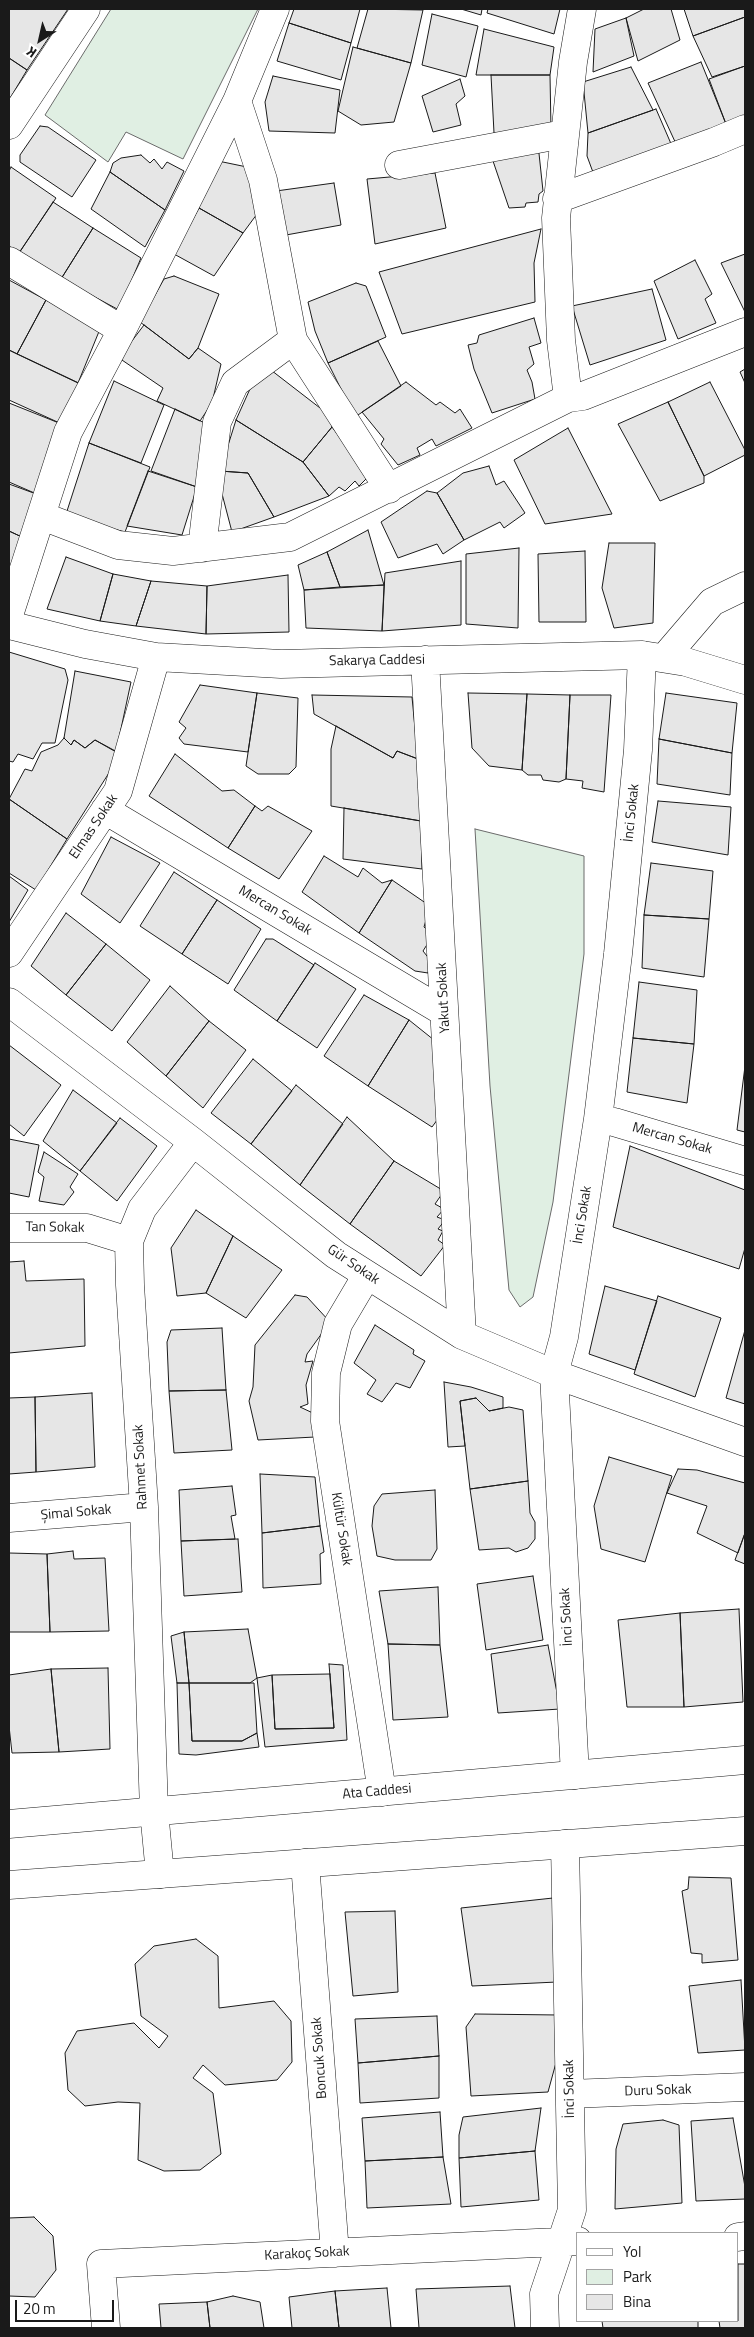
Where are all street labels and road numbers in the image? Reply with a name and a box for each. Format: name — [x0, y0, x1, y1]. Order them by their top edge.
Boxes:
street label: Sakarya Caddesi — [329, 652, 425, 670]
street label: İnci Sokak — [621, 783, 643, 843]
street label: Elmas Sokak — [66, 791, 122, 863]
street label: Mercan Sokak — [235, 883, 315, 939]
street label: Yakut Sokak — [434, 962, 454, 1034]
street label: Mercan Sokak — [630, 1120, 714, 1158]
street label: İnci Sokak — [570, 1185, 596, 1245]
street label: Tan Sokak — [25, 1219, 85, 1237]
street label: Gür Sokak — [324, 1241, 382, 1289]
street label: Rahmet Sokak — [130, 1424, 152, 1510]
street label: Kültür Sokak — [327, 1491, 355, 1567]
street label: Şimal Sokak — [40, 1502, 112, 1524]
street label: İnci Sokak — [557, 1587, 577, 1647]
street label: Ata Caddesi — [342, 1781, 412, 1803]
street label: Boncuk Sokak — [309, 2016, 331, 2100]
street label: İnci Sokak — [561, 2060, 579, 2118]
street label: Duru Sokak — [624, 2081, 692, 2101]
street label: Karakoç Sokak — [264, 2243, 350, 2265]

